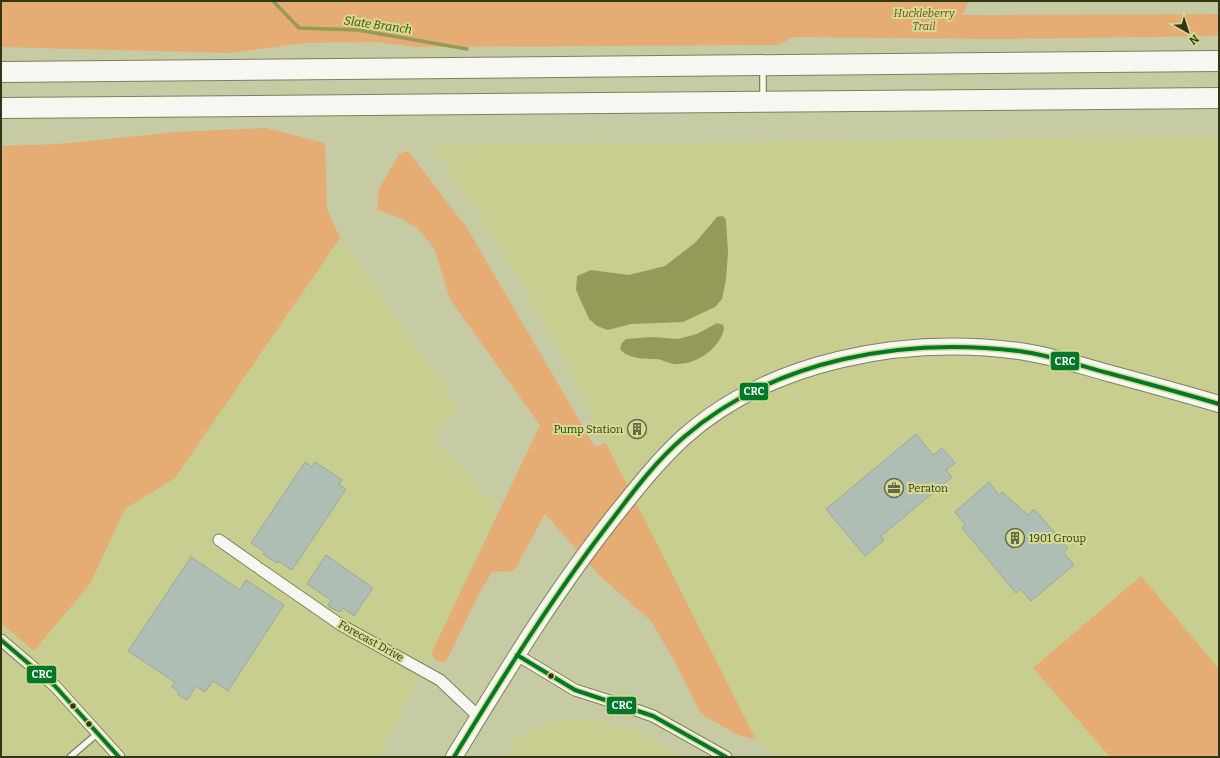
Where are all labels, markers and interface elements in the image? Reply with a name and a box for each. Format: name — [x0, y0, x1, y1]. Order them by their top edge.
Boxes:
park label: Huckleberry Trail — [893, 7, 956, 33]
north arrow — [1168, 12, 1208, 52]
water label: Slate Branch — [343, 13, 413, 37]
text: N — [1186, 32, 1201, 47]
line badge: CRC — [1050, 351, 1080, 371]
text: CRC — [1054, 355, 1076, 368]
line badge: CRC — [739, 382, 769, 401]
text: CRC — [743, 385, 765, 398]
building icon: Pump Station — [626, 418, 648, 440]
place label: Pump Station — [554, 423, 623, 436]
office icon: Peraton — [883, 477, 905, 499]
place label: Peraton — [908, 482, 948, 495]
building icon: 1901 Group — [1004, 527, 1026, 549]
place label: 1901 Group — [1029, 532, 1086, 545]
street label: Forecast Drive — [336, 618, 406, 664]
line badge: CRC — [26, 665, 57, 684]
text: CRC — [31, 668, 53, 681]
unlabelled marker — [546, 671, 556, 681]
line badge: CRC — [606, 696, 637, 715]
text: CRC — [611, 699, 633, 712]
unlabelled marker — [68, 701, 78, 711]
unlabelled marker — [84, 719, 94, 729]

